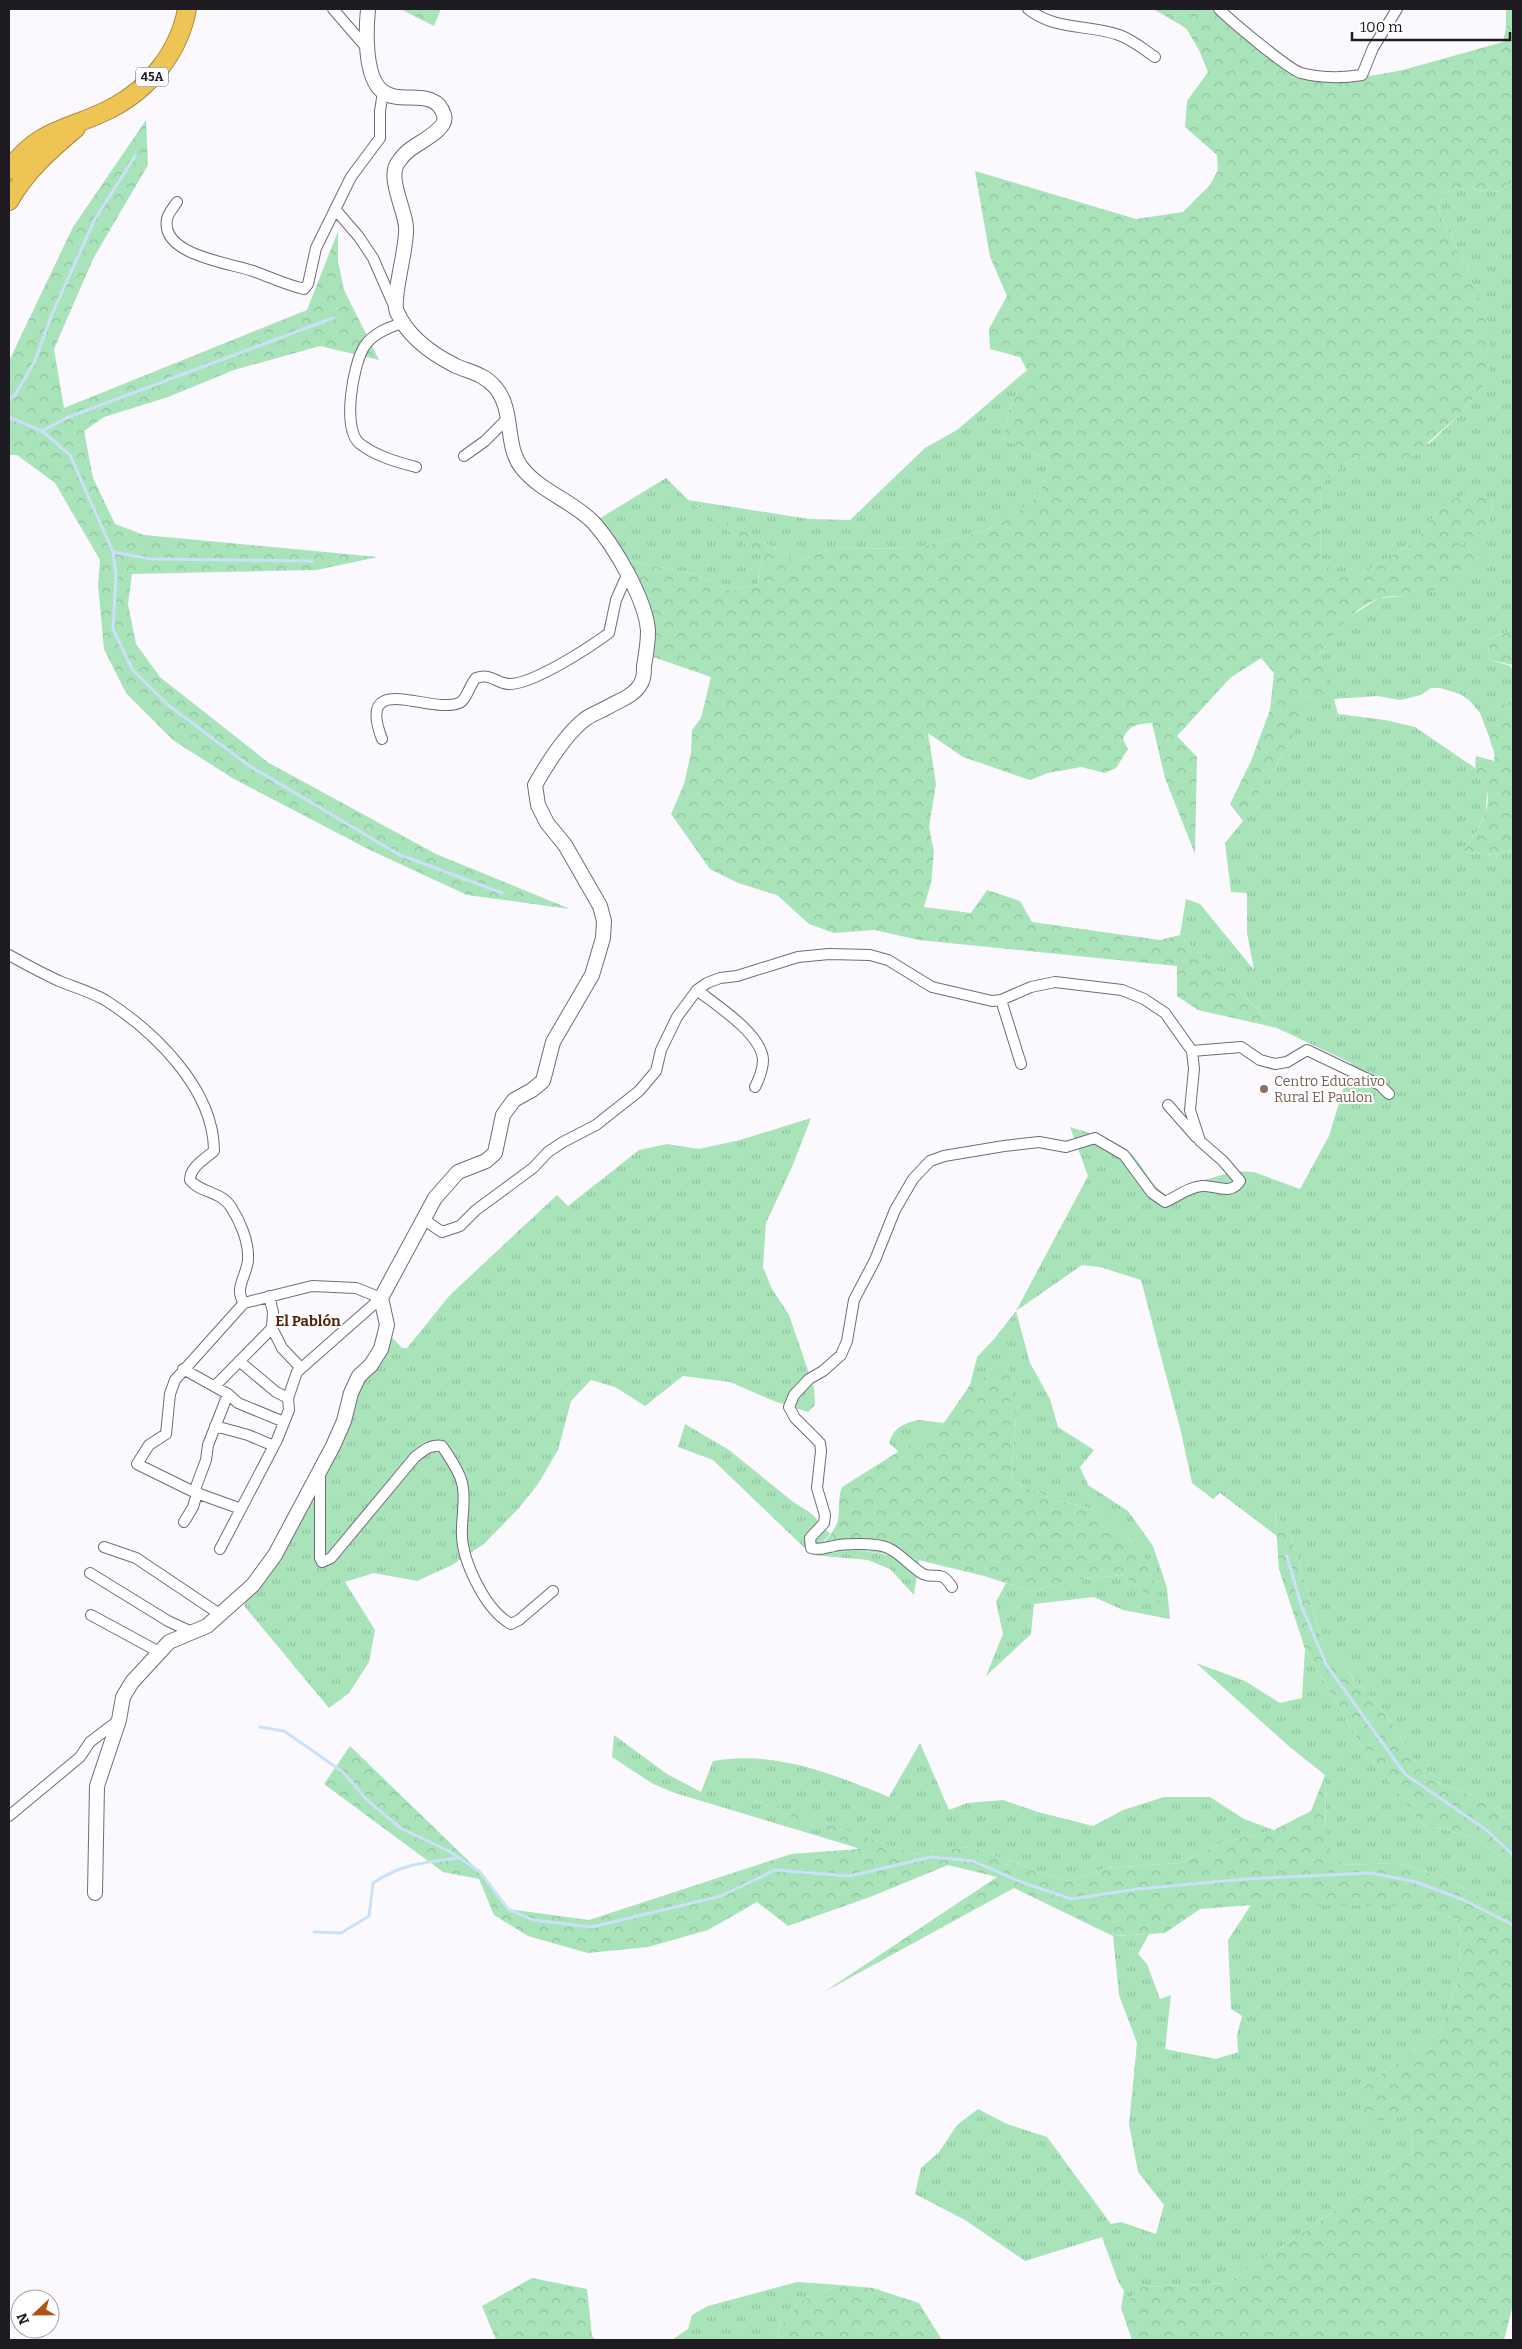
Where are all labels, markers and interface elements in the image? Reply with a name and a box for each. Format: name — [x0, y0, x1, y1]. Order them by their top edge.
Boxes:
scale bar — [1352, 10, 1510, 42]
text: 100 m — [1360, 18, 1403, 36]
road number: 45A — [136, 68, 168, 86]
place label: Centro Educativo Rural El Paulon — [1274, 1073, 1385, 1106]
marker: Centro Educativo Rural El Paulon — [1258, 1083, 1270, 1095]
district label: El Pablón — [275, 1312, 341, 1330]
north arrow — [10, 2289, 60, 2339]
text: N — [13, 2310, 33, 2327]

